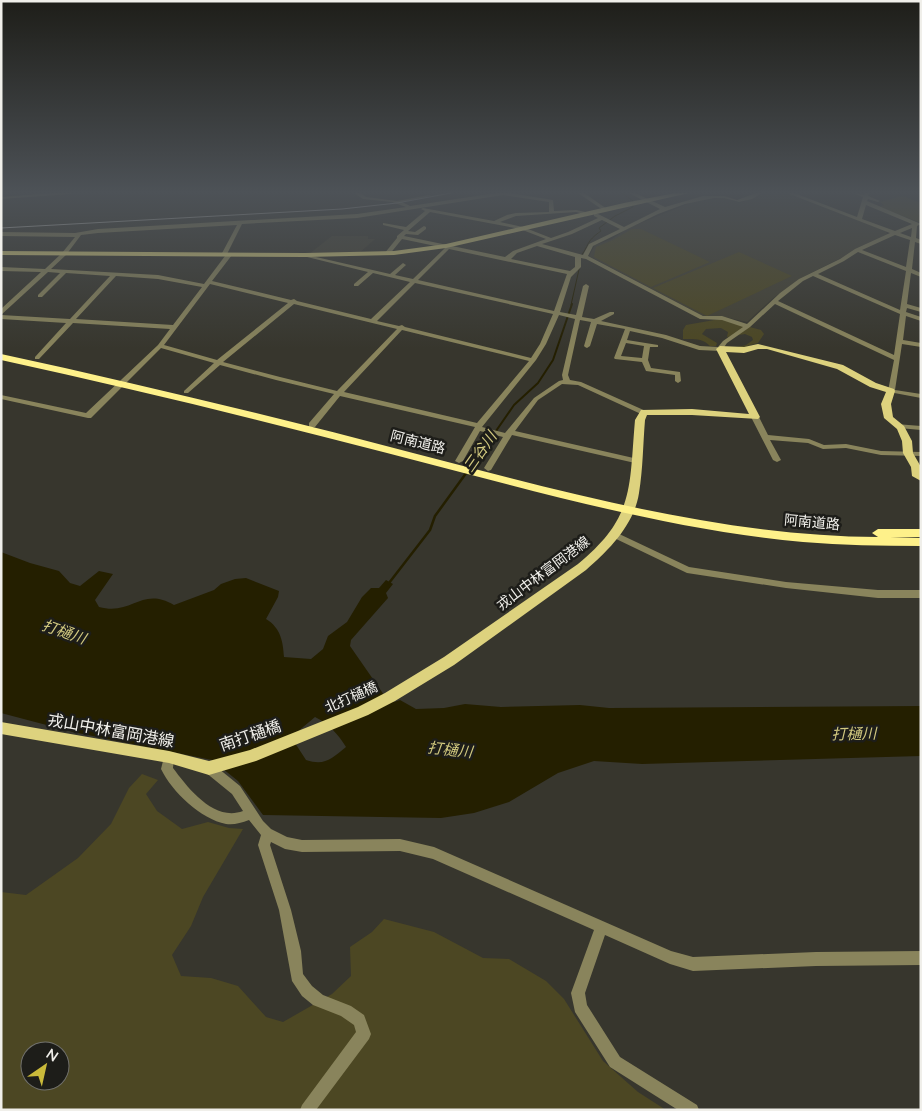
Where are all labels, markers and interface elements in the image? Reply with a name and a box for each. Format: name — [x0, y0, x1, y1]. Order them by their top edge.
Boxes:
street label: 阿南道路 — [389, 426, 447, 457]
water label: 三谷川 — [459, 426, 501, 475]
street label: 阿南道路 — [783, 511, 841, 532]
street label: 戎山中林富岡港線 — [493, 532, 593, 613]
water label: 打樋川 — [40, 615, 90, 648]
street label: 北打樋橋 — [322, 677, 380, 716]
street label: 戎山中林富岡港線 — [46, 709, 176, 750]
street label: 南打樋橋 — [216, 715, 283, 754]
water label: 打樋川 — [831, 724, 879, 742]
water label: 打樋川 — [427, 738, 475, 761]
north arrow — [20, 1041, 70, 1091]
text: N — [43, 1045, 62, 1065]

